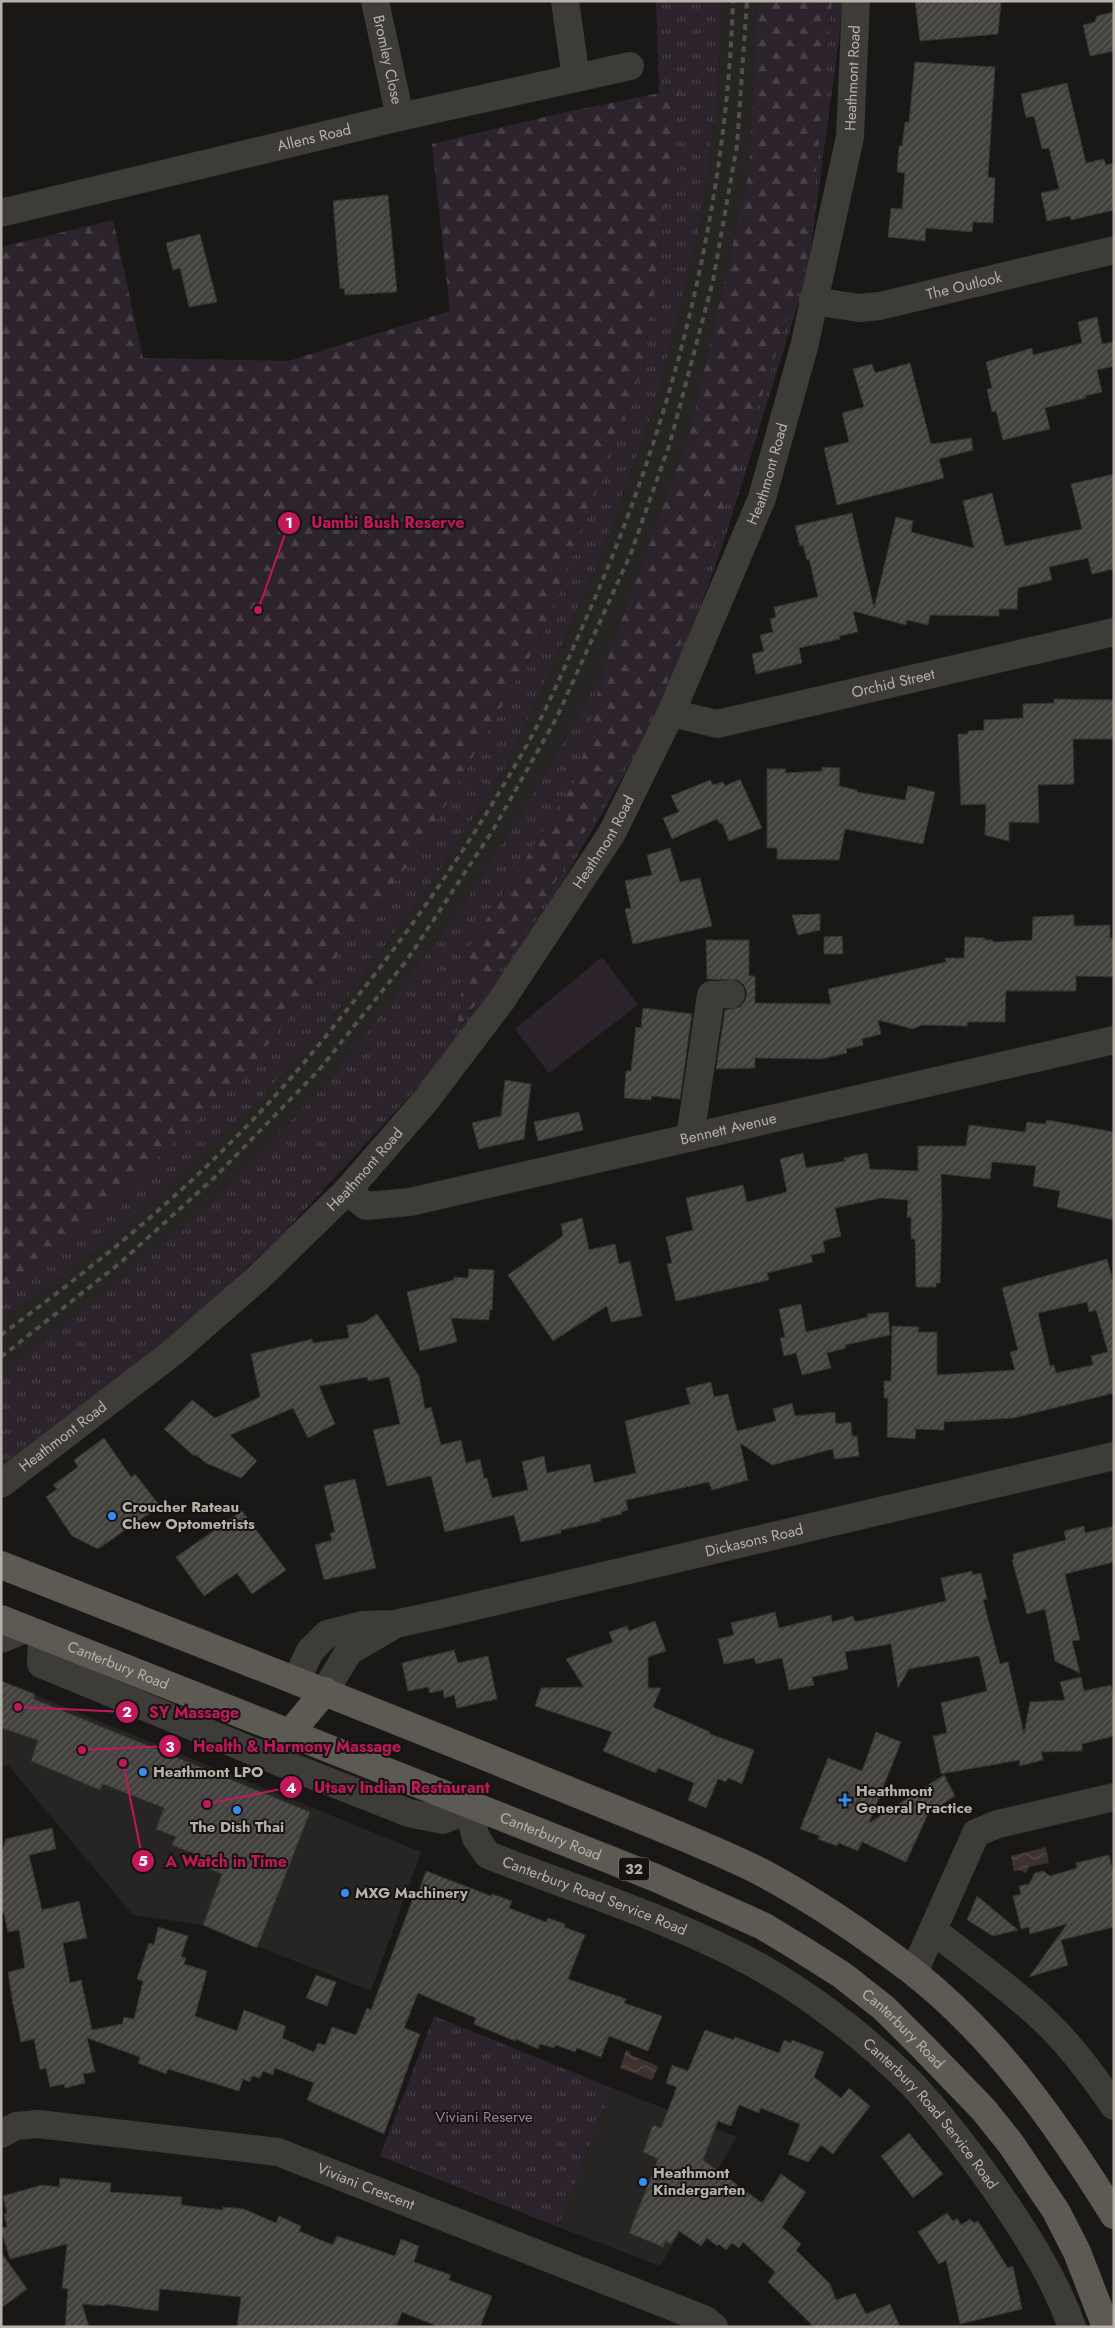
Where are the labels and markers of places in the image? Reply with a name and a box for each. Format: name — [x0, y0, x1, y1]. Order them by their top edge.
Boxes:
callout: Uambi Bush Reserve — [276, 507, 475, 538]
place label: Croucher Rateau Chew Optometrists — [122, 1496, 255, 1535]
marker: Croucher Rateau Chew Optometrists — [106, 1510, 118, 1522]
callout: SY Massage — [114, 1697, 250, 1728]
callout: Health & Harmony Massage — [158, 1731, 411, 1762]
place label: Heathmont LPO — [153, 1761, 263, 1783]
marker: Heathmont LPO — [137, 1766, 149, 1778]
callout: Utsav Indian Restaurant — [279, 1772, 500, 1803]
place label: Heathmont General Practice — [856, 1780, 973, 1819]
marker: Heathmont General Practice — [838, 1793, 852, 1807]
marker: The Dish Thai — [231, 1804, 243, 1816]
place label: The Dish Thai — [190, 1816, 284, 1838]
callout: A Watch in Time — [130, 1846, 297, 1877]
place label: MXG Machinery — [355, 1882, 468, 1904]
marker: MXG Machinery — [339, 1887, 351, 1899]
place label: Heathmont Kindergarten — [653, 2162, 745, 2201]
marker: Heathmont Kindergarten — [637, 2176, 649, 2188]

